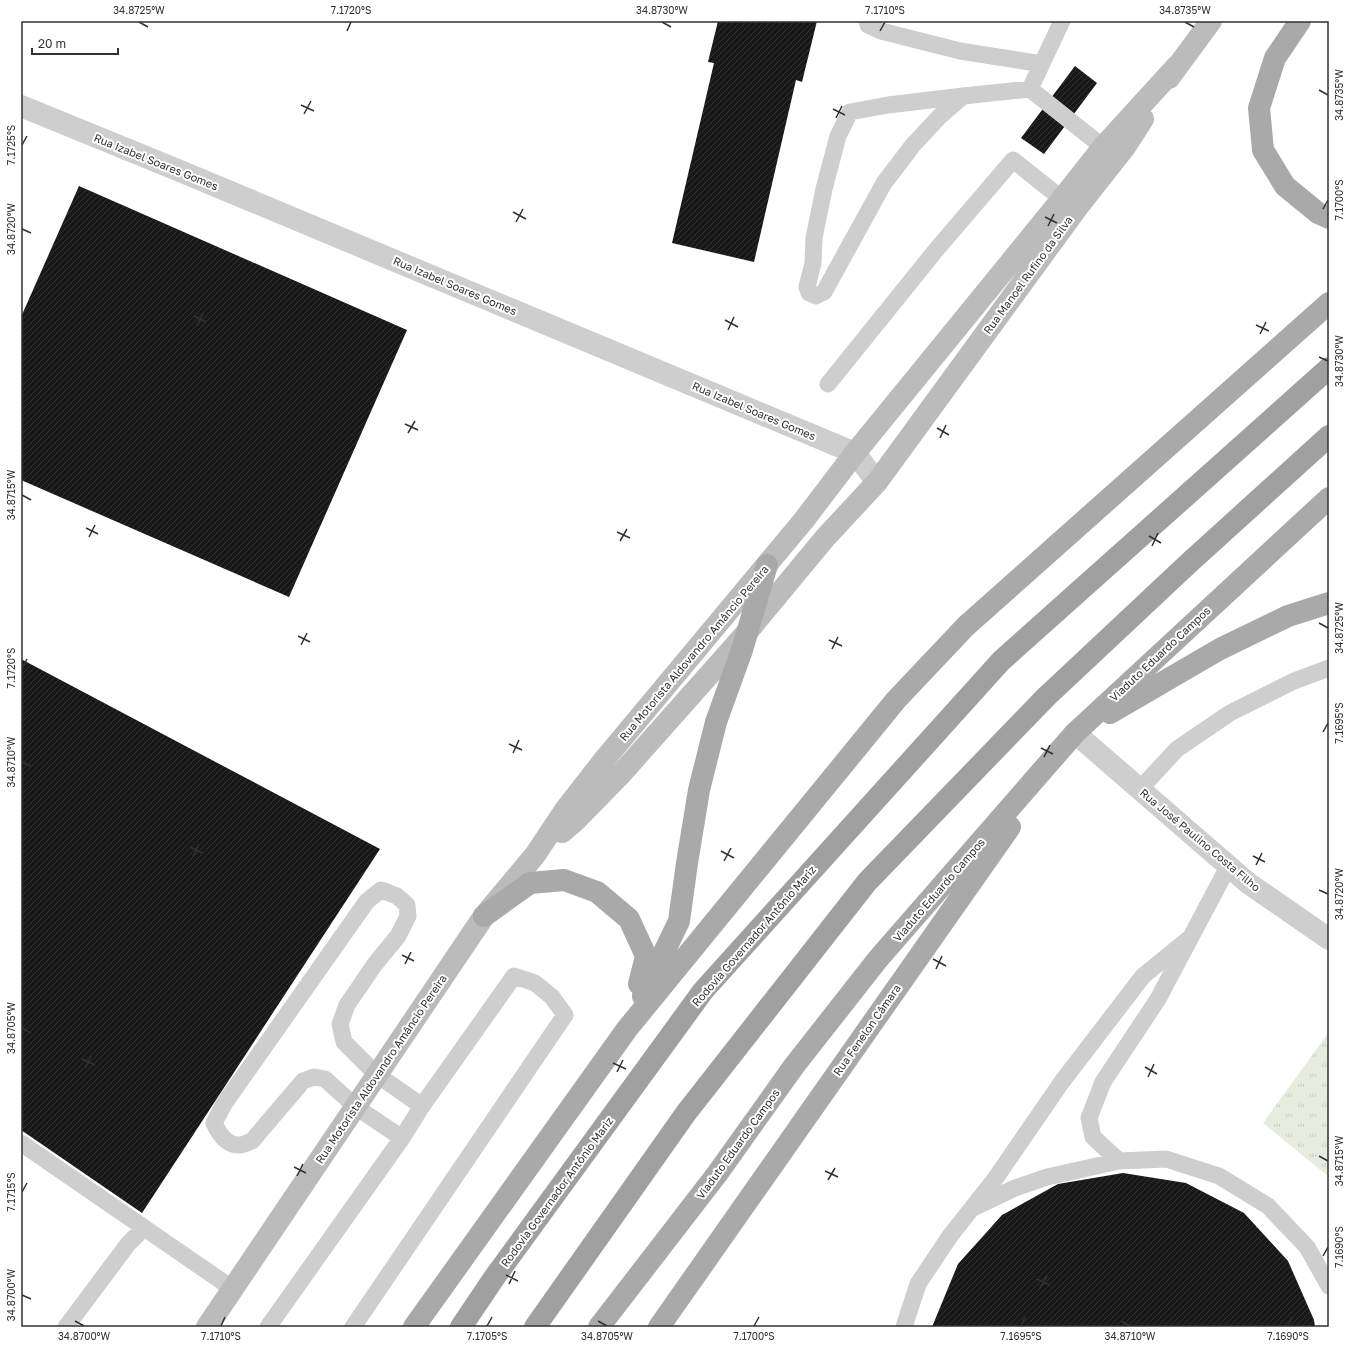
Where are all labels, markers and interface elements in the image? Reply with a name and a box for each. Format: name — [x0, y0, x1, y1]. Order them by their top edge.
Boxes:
text: 34.8725°W — [113, 4, 165, 16]
text: 7.1720°S — [331, 4, 371, 16]
text: 34.8730°W — [636, 4, 688, 16]
text: 7.1710°S — [865, 4, 905, 16]
text: 34.8735°W — [1159, 4, 1211, 16]
scale bar — [32, 30, 118, 56]
text: 20 m — [38, 36, 66, 51]
text: 34.8735°W — [1333, 69, 1345, 121]
text: 7.1725°S — [5, 125, 17, 165]
street label: Rua Izabel Soares Gomes — [92, 131, 220, 193]
text: 7.1700°S — [1333, 179, 1345, 221]
text: 34.8720°W — [5, 203, 17, 255]
street label: Rua Manoel Rufino da Silva — [980, 213, 1075, 336]
street label: Rua Izabel Soares Gomes — [391, 254, 519, 318]
text: 34.8730°W — [1333, 335, 1345, 387]
street label: Rua Izabel Soares Gomes — [690, 379, 818, 443]
text: 34.8715°W — [5, 469, 17, 520]
street label: Rua Motorista Aldovandro Amâncio Pereira — [616, 562, 771, 743]
text: 34.8725°W — [1333, 602, 1345, 654]
street label: Viaduto Eduardo Campos — [1107, 603, 1213, 704]
text: 7.1720°S — [5, 648, 17, 688]
text: 7.1695°S — [1333, 702, 1345, 744]
text: 34.8710°W — [5, 736, 17, 787]
street label: Rua José Paulino Costa Filho — [1138, 786, 1263, 894]
street label: Viaduto Eduardo Campos — [890, 835, 987, 944]
street label: Rodovia Governador Antônio Mariz — [689, 862, 818, 1009]
text: 34.8720°W — [1333, 868, 1345, 920]
street label: Rua Motorista Aldovandro Amâncio Pereira — [312, 972, 449, 1166]
street label: Rua Fenelon Câmara — [830, 982, 903, 1078]
text: 34.8705°W — [5, 1002, 17, 1054]
street label: Viaduto Eduardo Campos — [693, 1086, 782, 1201]
street label: Rodovia Governador Antônio Mariz — [498, 1114, 616, 1269]
text: 34.8715°W — [1333, 1135, 1345, 1186]
text: 7.1715°S — [5, 1172, 17, 1212]
text: 7.1690°S — [1333, 1226, 1345, 1268]
text: 34.8700°W — [5, 1268, 17, 1321]
text: 34.8700°W — [58, 1330, 111, 1342]
text: 7.1710°S — [201, 1330, 241, 1342]
text: 7.1705°S — [467, 1330, 507, 1342]
text: 34.8705°W — [581, 1330, 633, 1342]
text: 7.1700°S — [733, 1330, 775, 1342]
text: 7.1695°S — [1000, 1330, 1042, 1342]
text: 34.8710°W — [1105, 1330, 1156, 1342]
text: 7.1690°S — [1267, 1330, 1309, 1342]

